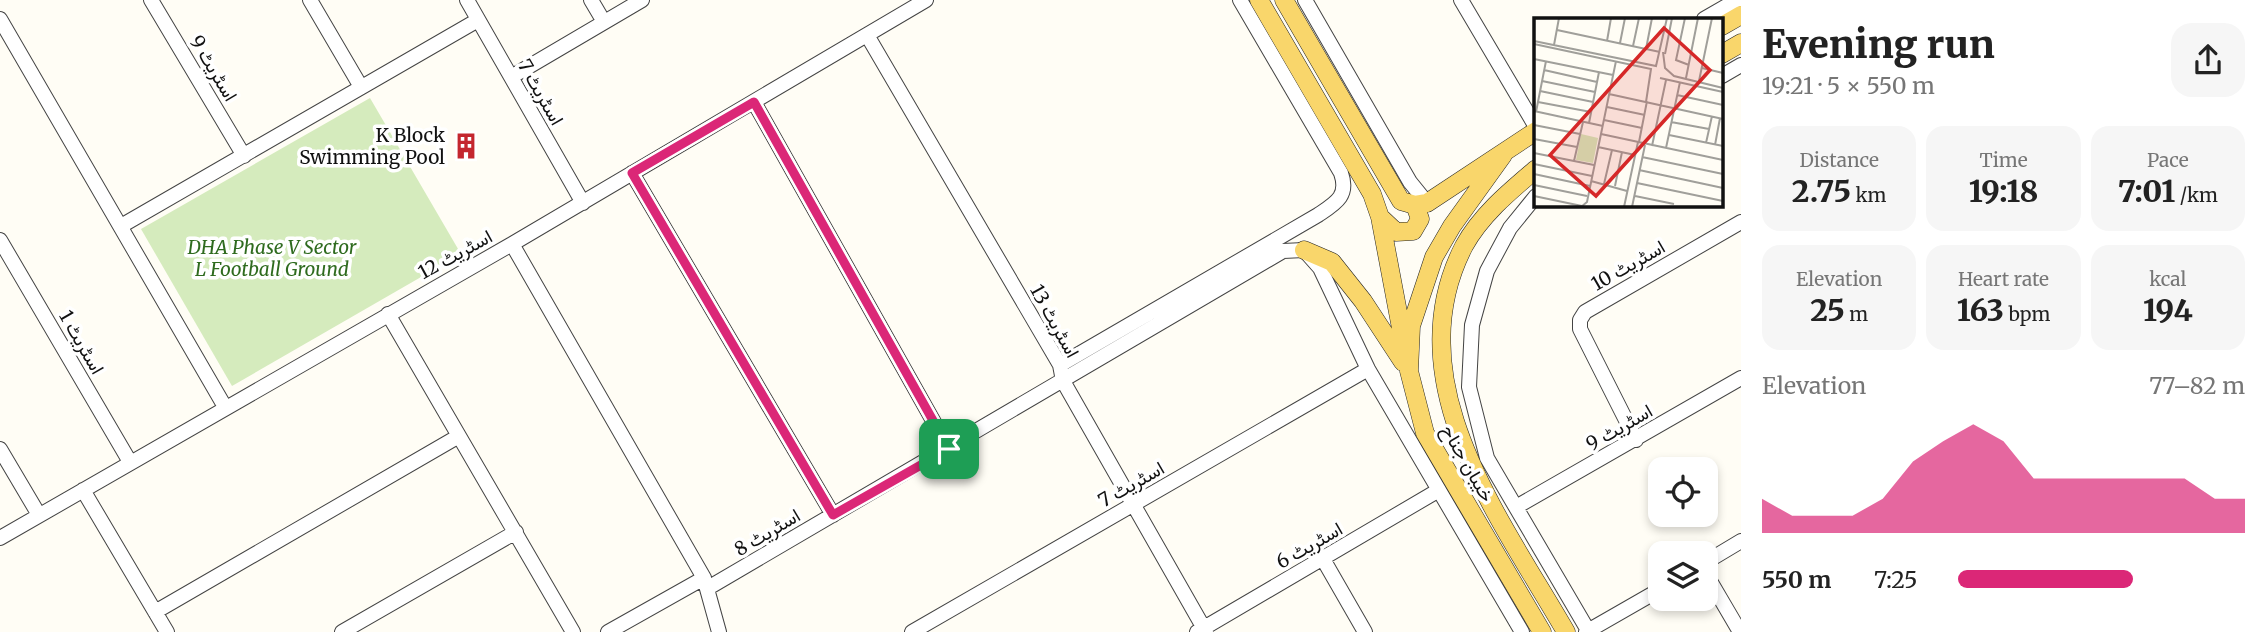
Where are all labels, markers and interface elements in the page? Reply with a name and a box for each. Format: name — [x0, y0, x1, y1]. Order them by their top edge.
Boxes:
inset map — [1534, 18, 1724, 206]
text: Evening run — [1762, 21, 1995, 68]
button: share — [2171, 23, 2245, 97]
street label: اسٹریٹ 9 — [185, 31, 243, 105]
street label: اسٹریٹ 7 — [513, 55, 569, 129]
text: 19:21 · 5 × 550 m — [1762, 71, 1935, 100]
place label: K Block Swimming Pool — [299, 123, 445, 169]
building icon: K Block Swimming Pool — [451, 131, 481, 161]
text: Distance — [1799, 148, 1879, 172]
text: Time — [1979, 148, 2028, 172]
text: Pace — [2147, 148, 2189, 172]
text: 2.75 — [1792, 172, 1851, 210]
text: 19:18 — [1969, 172, 2038, 210]
text: 7:01 — [2118, 172, 2175, 210]
text: km — [1851, 183, 1886, 207]
text: /km — [2175, 183, 2218, 207]
street label: اسٹریٹ 12 — [414, 224, 496, 284]
street label: اسٹریٹ 10 — [1587, 234, 1669, 296]
park label: DHA Phase V Sector L Football Ground — [187, 235, 357, 281]
text: Elevation — [1796, 267, 1882, 291]
text: Heart rate — [1958, 267, 2049, 291]
text: kcal — [2149, 267, 2187, 291]
street label: اسٹریٹ 13 — [1025, 280, 1085, 362]
text: 25 — [1810, 291, 1845, 329]
text: 163 — [1957, 291, 2004, 329]
text: 194 — [2143, 291, 2193, 329]
text: m — [1845, 302, 1868, 326]
text: bpm — [2004, 302, 2050, 326]
street label: اسٹریٹ 1 — [54, 306, 110, 378]
text: Elevation — [1762, 371, 1866, 400]
text: 77–82 m — [2149, 371, 2245, 400]
street label: اسٹریٹ 9 — [1582, 398, 1656, 456]
pin — [919, 419, 979, 479]
street label: خیبان جناح — [1435, 420, 1500, 506]
icon: arrive — [930, 430, 968, 468]
street label: اسٹریٹ 7 — [1094, 456, 1168, 512]
map controls — [1648, 457, 1718, 611]
button: locate — [1648, 457, 1718, 527]
street label: اسٹریٹ 8 — [730, 503, 804, 561]
street label: اسٹریٹ 6 — [1272, 516, 1346, 574]
button: layers — [1648, 541, 1718, 611]
text: 550 m — [1762, 565, 1831, 594]
text: 7:25 — [1874, 565, 1918, 594]

